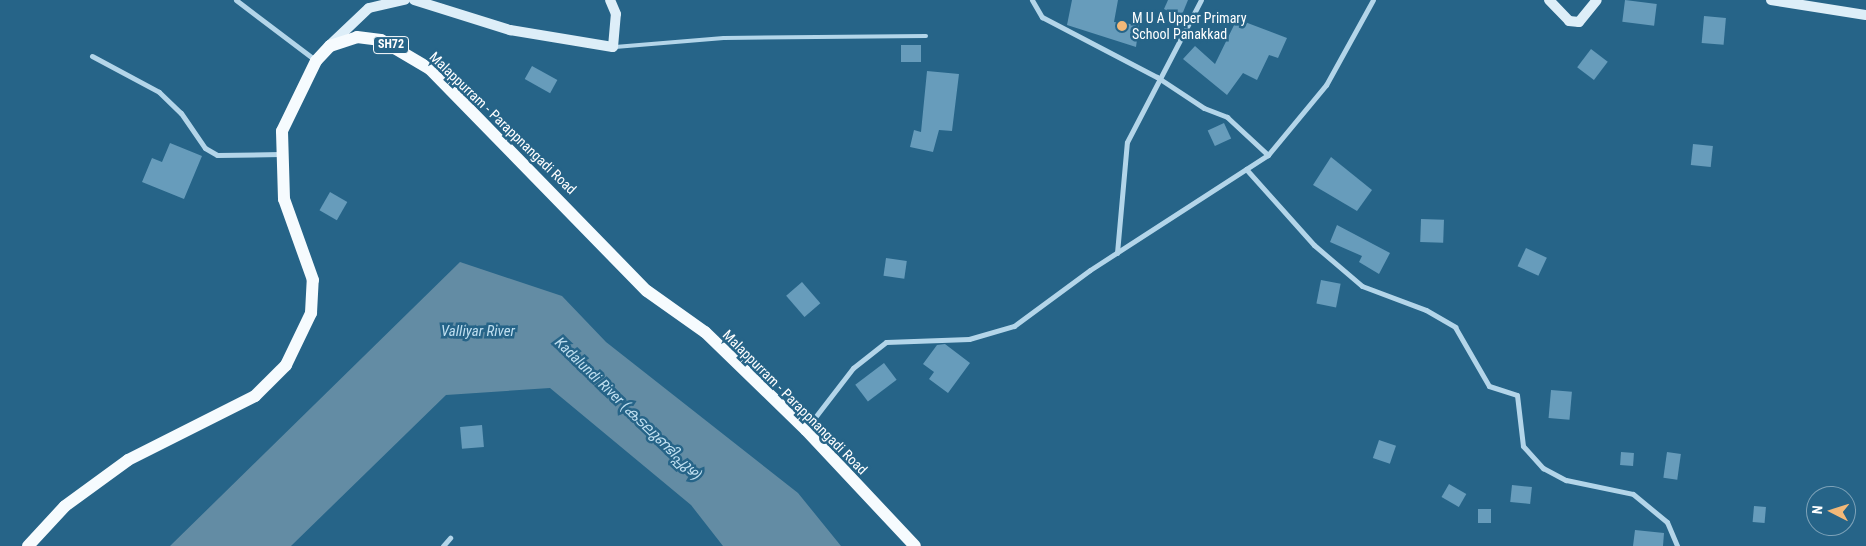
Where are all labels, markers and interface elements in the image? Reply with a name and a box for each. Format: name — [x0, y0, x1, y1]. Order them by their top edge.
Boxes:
place label: M U A Upper Primary School Panakkad — [1132, 10, 1247, 42]
marker: M U A Upper Primary School Panakkad — [1116, 20, 1128, 32]
road number: SH72 — [372, 36, 410, 54]
street label: Malappurram - Parappnangadi Road — [426, 48, 580, 198]
water label: Valliyar River — [441, 323, 515, 341]
street label: Malappurram - Parappnangadi Road — [719, 326, 871, 478]
water label: Kadalundi River (കടലുണ്ടിപ്പുഴ) — [551, 334, 705, 484]
north arrow — [1806, 486, 1856, 536]
text: N — [1809, 505, 1825, 515]

